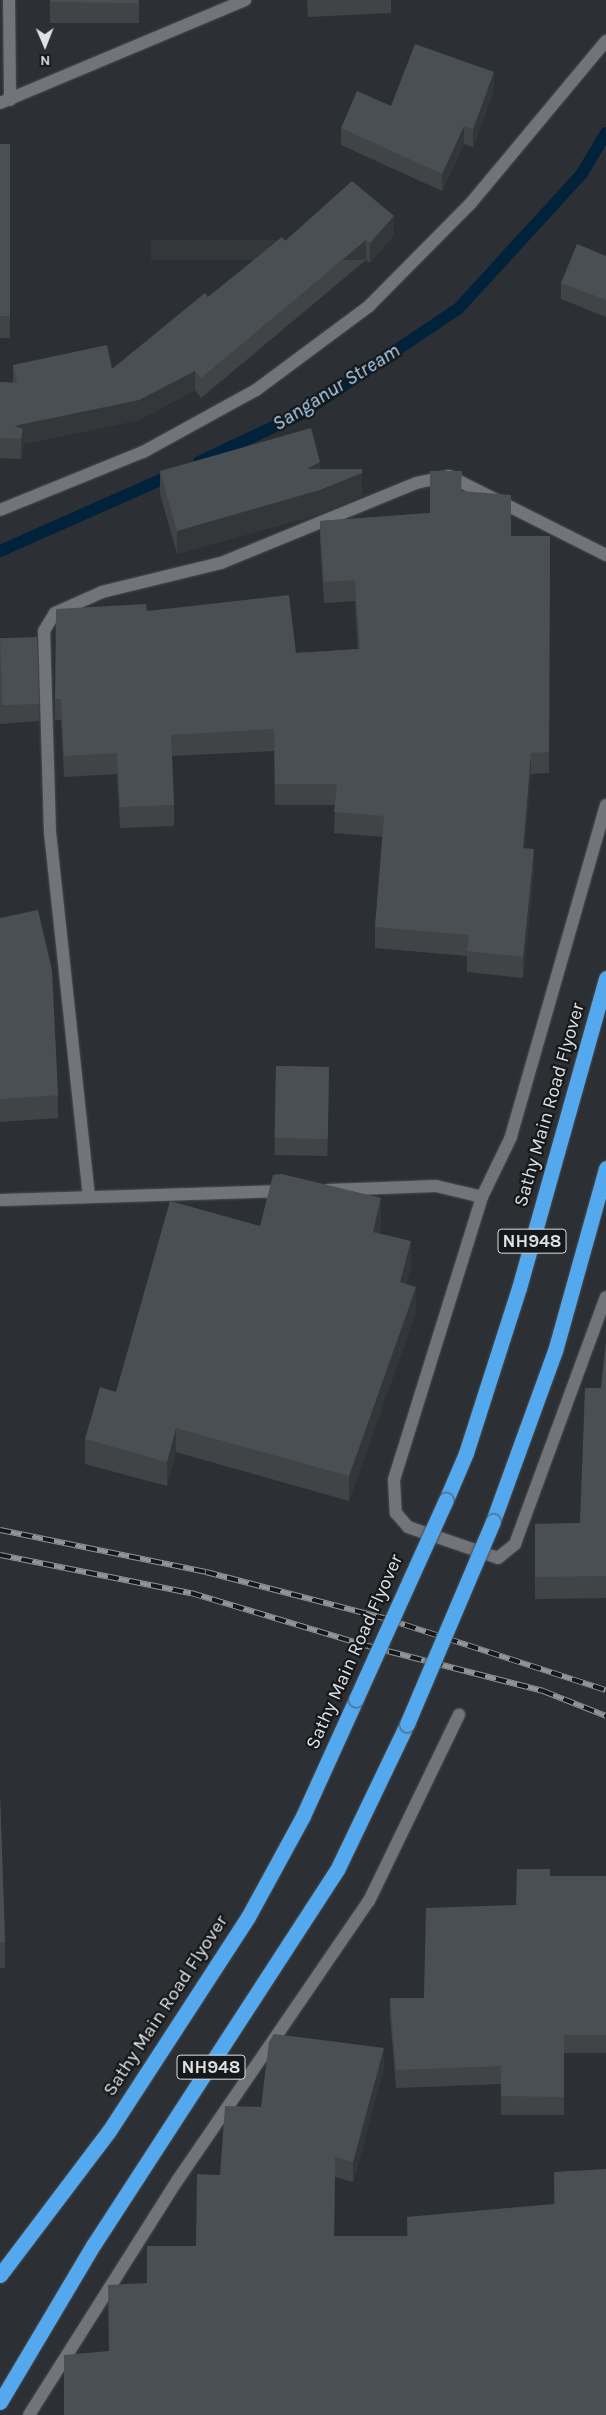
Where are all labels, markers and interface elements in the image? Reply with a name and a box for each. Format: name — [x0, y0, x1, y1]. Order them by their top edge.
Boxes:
north arrow — [20, 20, 70, 70]
text: N — [40, 52, 50, 69]
water label: Sanganur Stream — [268, 338, 404, 436]
street label: Sathy Main Road Flyover — [510, 1000, 590, 1210]
road number: NH948 — [497, 1226, 567, 1256]
street label: Sathy Main Road Flyover — [302, 1551, 408, 1753]
street label: Sathy Main Road Flyover — [99, 1911, 233, 2101]
road number: NH948 — [176, 2052, 246, 2082]

